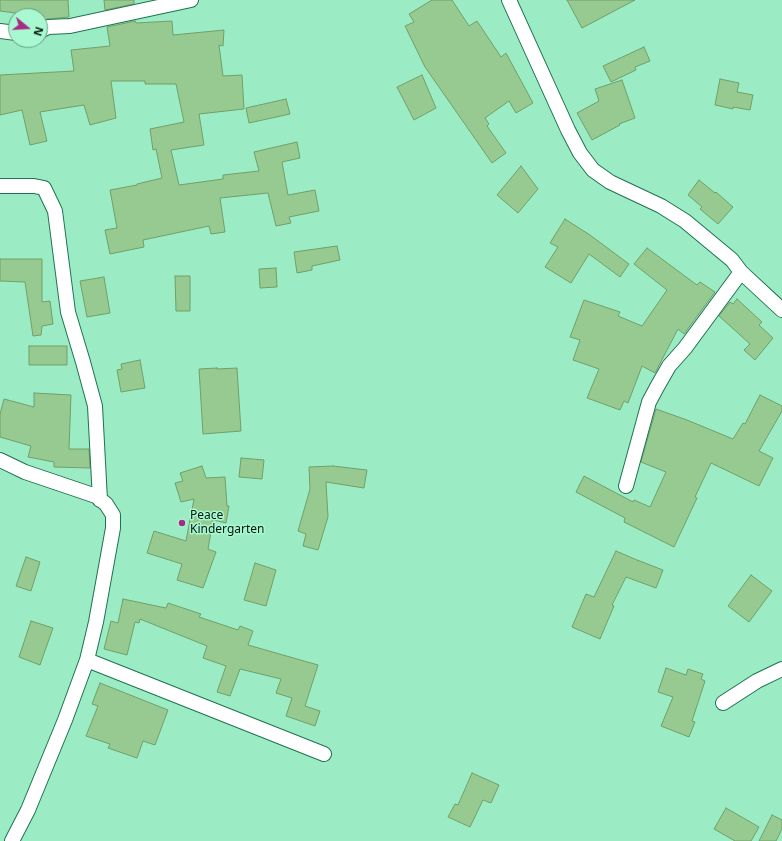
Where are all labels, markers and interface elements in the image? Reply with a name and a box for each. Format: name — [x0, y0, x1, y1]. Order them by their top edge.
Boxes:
north arrow — [8, 8, 48, 48]
text: N — [30, 25, 47, 38]
place label: Peace Kindergarten — [190, 509, 265, 537]
marker: Peace Kindergarten — [177, 518, 187, 528]

